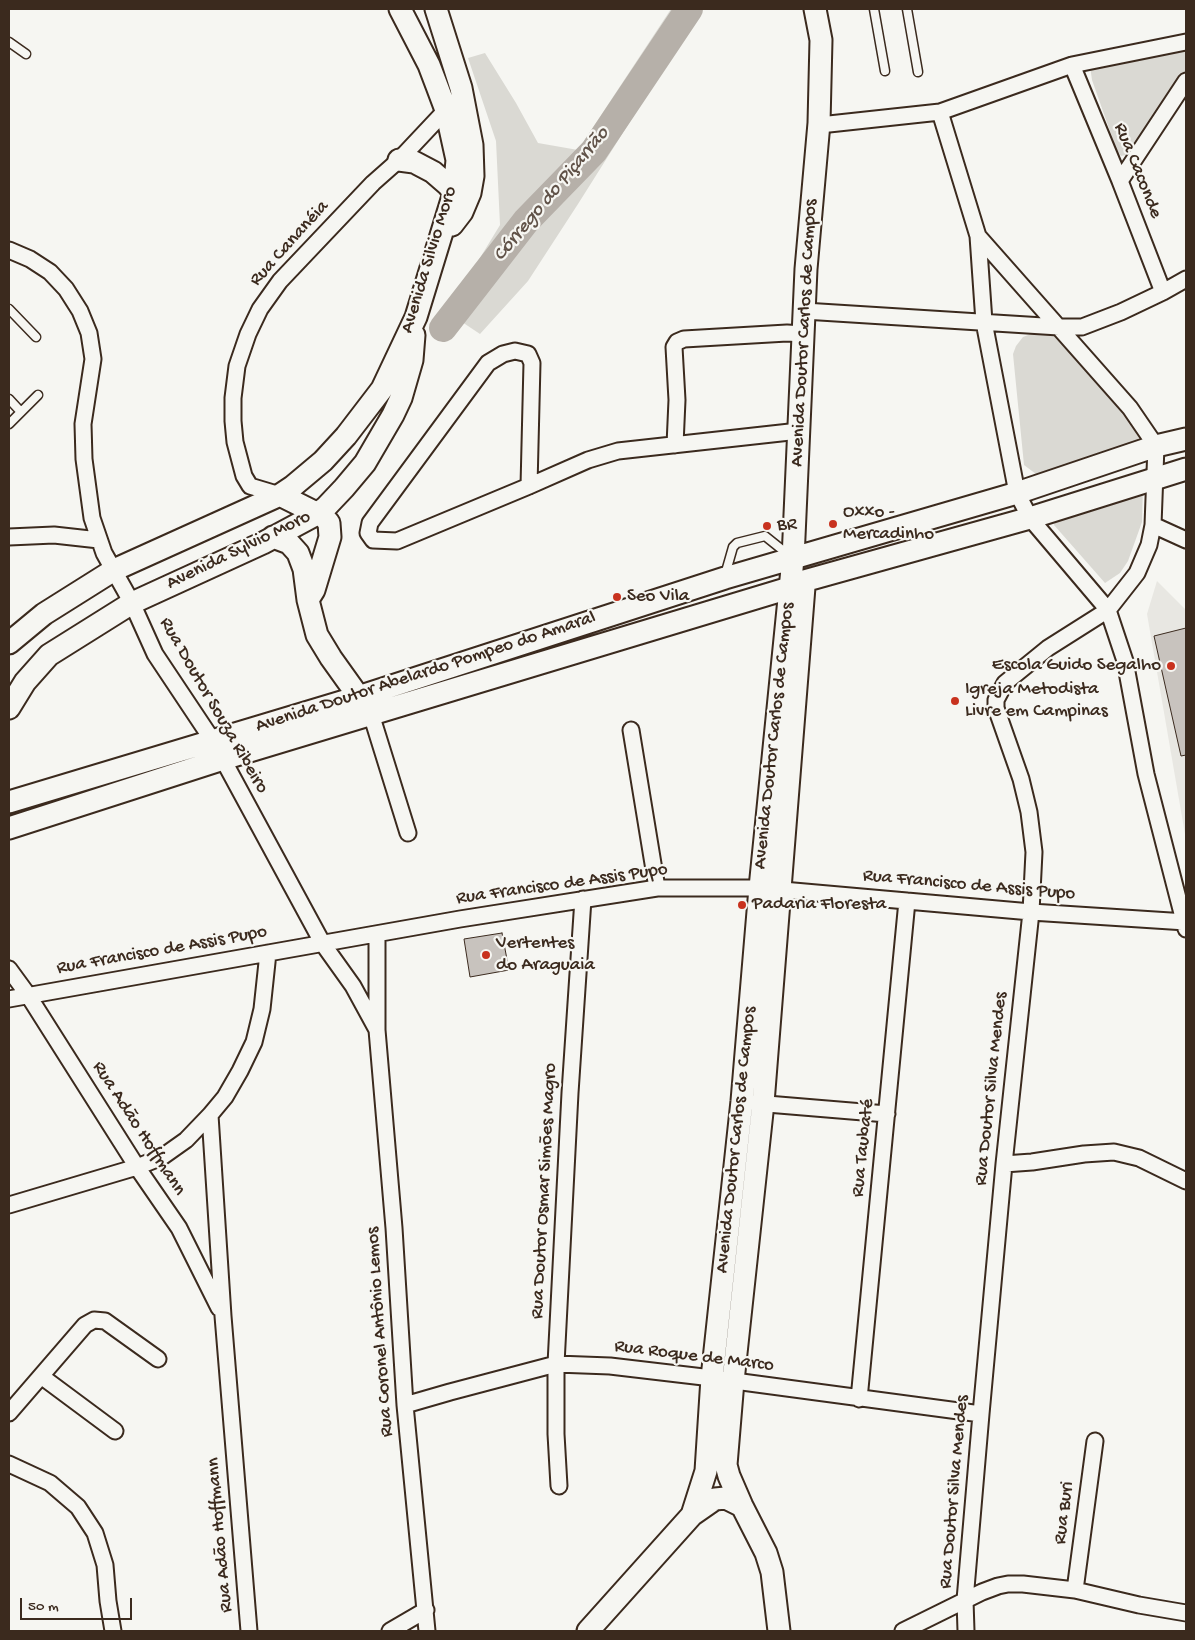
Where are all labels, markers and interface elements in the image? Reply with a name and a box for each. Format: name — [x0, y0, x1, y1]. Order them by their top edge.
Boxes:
street label: Rua Caconde — [1108, 120, 1166, 222]
water label: Córrego do Piçarrão — [489, 123, 615, 267]
street label: Avenida Silvio Moro — [397, 184, 463, 336]
street label: Rua Cananéia — [245, 196, 335, 292]
street label: Avenida Doutor Carlos de Campos — [787, 199, 823, 467]
place label: Oxxo - Mercadinho — [843, 502, 934, 546]
street label: Avenida Sylvio Moro — [163, 506, 315, 596]
place label: BR — [777, 515, 797, 537]
marker: Oxxo - Mercadinho — [827, 518, 839, 530]
marker: BR — [761, 520, 773, 532]
place label: Seo Vila — [627, 586, 689, 608]
marker: Seo Vila — [611, 591, 623, 603]
street label: Avenida Doutor Carlos de Campos — [750, 602, 800, 870]
street label: Avenida Doutor Abelardo Pompeo do Amaral — [253, 607, 599, 739]
street label: Rua Doutor Souza Ribeiro — [153, 614, 273, 798]
place label: Escola Guido Segalho — [992, 655, 1161, 677]
marker: Escola Guido Segalho — [1165, 660, 1177, 672]
place label: Igreja Metodista Livre em Campinas — [965, 679, 1108, 723]
marker: Igreja Metodista Livre em Campinas — [949, 695, 961, 707]
street label: Rua Francisco de Assis Pupo — [455, 859, 669, 911]
street label: Rua Francisco de Assis Pupo — [862, 865, 1076, 907]
place label: Padaria Floresta — [752, 894, 886, 916]
marker: Padaria Floresta — [736, 899, 748, 911]
street label: Rua Francisco de Assis Pupo — [55, 921, 269, 981]
place label: Vertentes do Araguaia — [496, 933, 595, 977]
marker: Vertentes do Araguaia — [480, 949, 492, 961]
street label: Rua Doutor Silva Mendes — [971, 991, 1013, 1187]
street label: Avenida Doutor Carlos de Campos — [712, 1006, 762, 1274]
street label: Rua Adão Hoffmann — [86, 1058, 190, 1200]
street label: Rua Doutor Osmar Simões Magro — [527, 1062, 563, 1320]
street label: Rua Taubaté — [847, 1098, 881, 1198]
street label: Rua Coronel Antônio Lemos — [362, 1226, 400, 1438]
street label: Rua Roque de Marco — [613, 1336, 775, 1378]
street label: Rua Doutor Silva Mendes — [935, 1394, 975, 1590]
street label: Rua Adão Hoffmann — [203, 1457, 239, 1613]
street label: Rua Buri — [1050, 1480, 1080, 1546]
scale bar — [22, 1588, 135, 1620]
text: 50 m — [28, 1598, 59, 1616]

